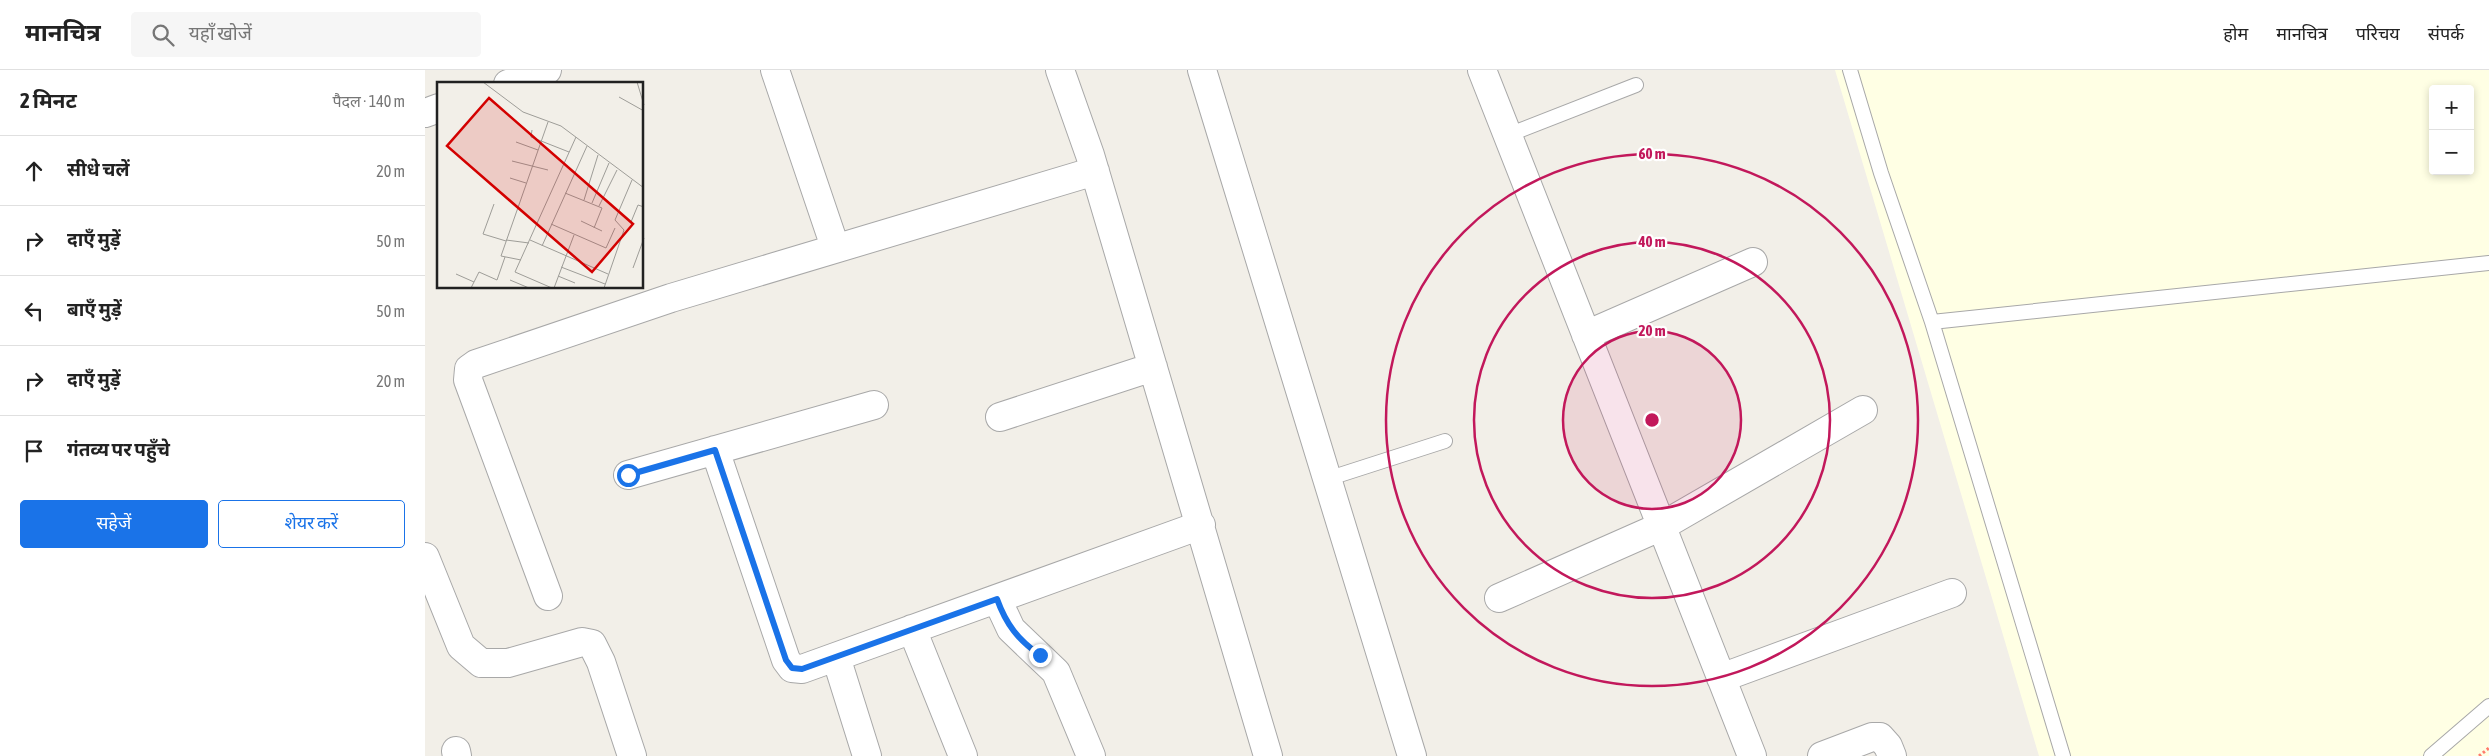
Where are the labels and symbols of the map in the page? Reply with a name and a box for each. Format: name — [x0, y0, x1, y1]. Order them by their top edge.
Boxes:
inset map — [437, 82, 644, 289]
text: 60 m — [1639, 145, 1666, 162]
text: 40 m — [1638, 233, 1666, 250]
text: 20 m — [1639, 322, 1666, 339]
centre of rings — [1643, 411, 1661, 429]
route start — [617, 464, 640, 487]
route end — [1029, 644, 1052, 667]

